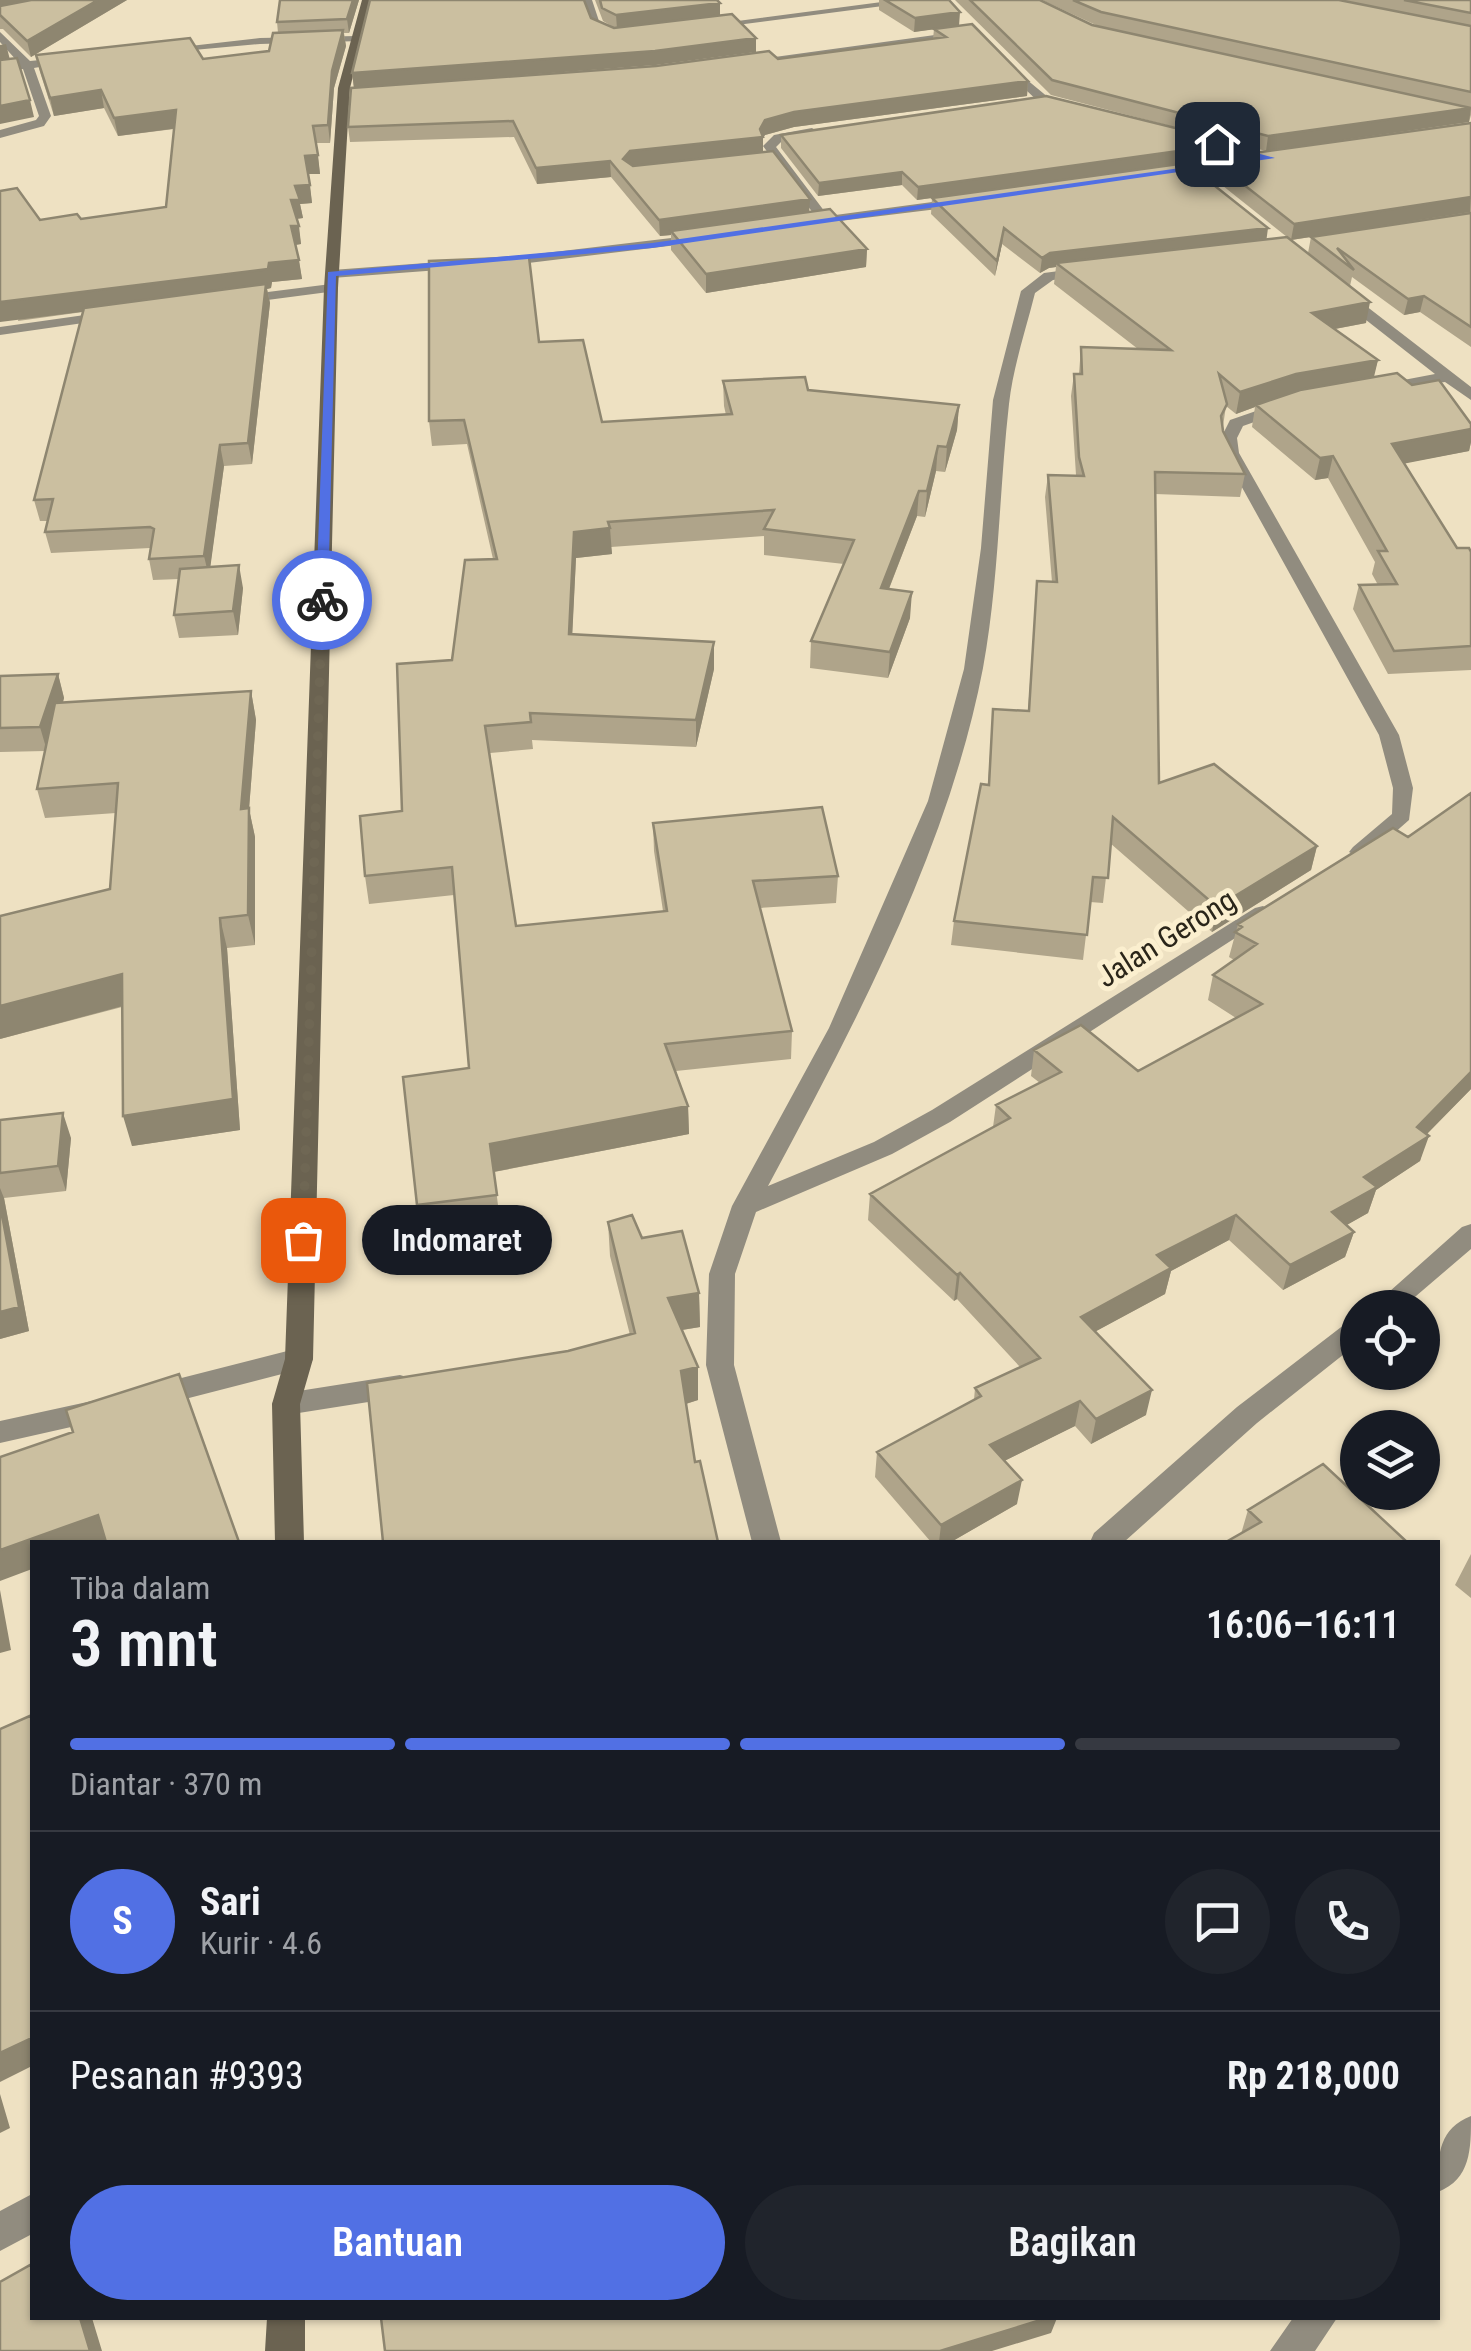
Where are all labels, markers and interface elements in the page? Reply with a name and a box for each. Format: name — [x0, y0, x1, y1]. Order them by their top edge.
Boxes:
pin — [1175, 102, 1260, 187]
icon: home — [1190, 117, 1245, 172]
courier — [272, 550, 372, 650]
icon: bike — [295, 573, 350, 628]
street label: Jalan Gerong — [1090, 882, 1242, 994]
pin — [261, 1198, 346, 1283]
callout: Indomaret — [363, 1205, 553, 1275]
icon: bag — [276, 1213, 331, 1268]
text: Indomaret — [392, 1221, 522, 1259]
map controls — [1340, 1290, 1440, 1510]
button: locate — [1340, 1290, 1440, 1390]
button: layers — [1340, 1410, 1440, 1510]
text: Tiba dalam — [70, 1569, 210, 1607]
text: 16:06–16:11 — [1206, 1603, 1400, 1647]
text: 3 mnt — [70, 1606, 218, 1682]
text: Diantar · 370 m — [70, 1765, 262, 1803]
button: chat — [1165, 1869, 1270, 1974]
button: phone — [1295, 1869, 1400, 1974]
text: Sari — [200, 1880, 261, 1924]
text: S — [112, 1899, 133, 1943]
text: Kurir · 4.6 — [200, 1924, 322, 1962]
text: Pesanan #9393 — [70, 2054, 304, 2098]
text: Rp 218,000 — [1227, 2054, 1400, 2098]
button: Bantuan — [70, 2185, 725, 2300]
button: Bagikan — [745, 2185, 1400, 2300]

